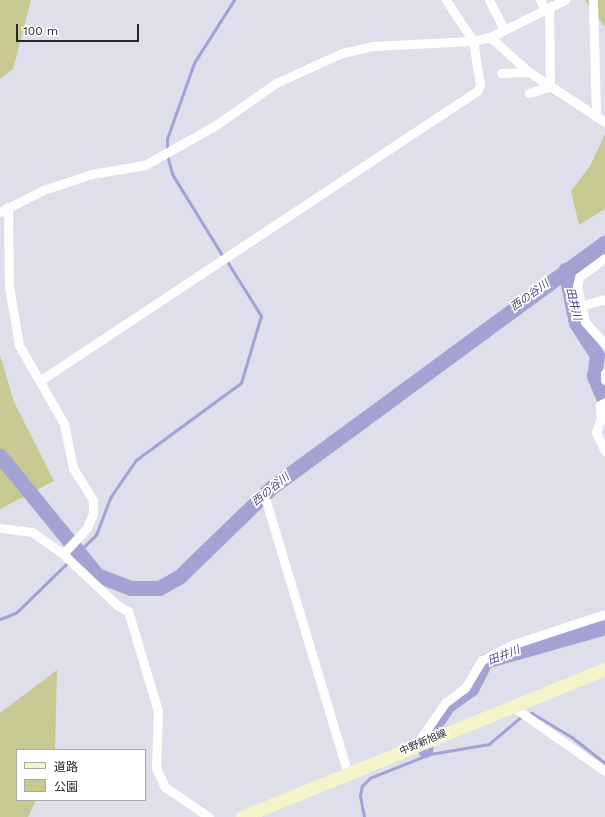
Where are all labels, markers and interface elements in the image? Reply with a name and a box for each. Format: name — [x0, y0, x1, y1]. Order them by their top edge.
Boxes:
scale bar — [18, 16, 141, 42]
text: 100 m — [23, 24, 58, 38]
water label: 西の谷川 — [508, 278, 552, 314]
water label: 田井川 — [563, 286, 583, 322]
water label: 西の谷川 — [250, 471, 292, 509]
water label: 田井川 — [486, 644, 522, 668]
street label: 中野新旭線 — [398, 727, 448, 757]
legend — [16, 749, 146, 801]
text: 道路 — [54, 760, 78, 774]
text: 公園 — [54, 780, 78, 794]

